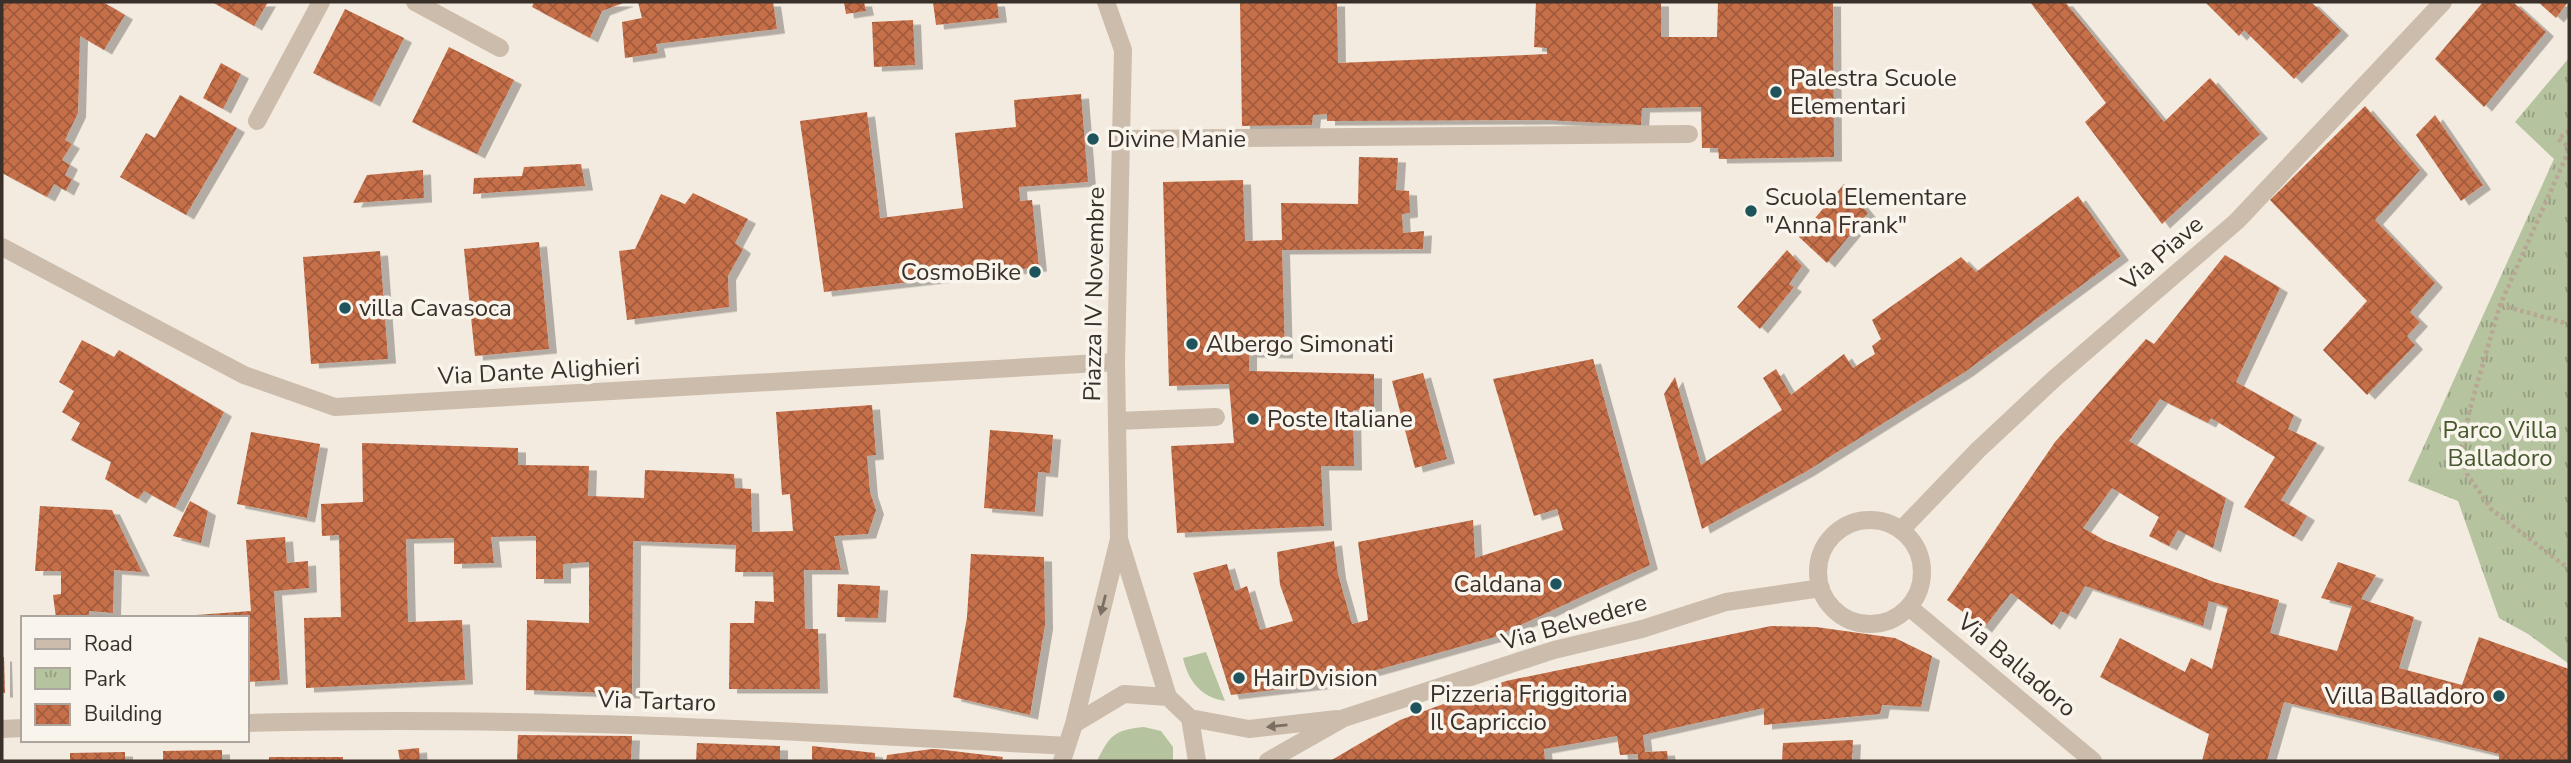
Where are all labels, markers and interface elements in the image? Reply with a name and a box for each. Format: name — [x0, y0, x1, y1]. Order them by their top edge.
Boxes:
place label: Palestra Scuole Elementari — [1790, 62, 1957, 122]
marker: Palestra Scuole Elementari — [1768, 84, 1784, 100]
place label: Divine Manie — [1107, 123, 1246, 155]
marker: Divine Manie — [1085, 131, 1101, 147]
place label: Scuola Elementare "Anna Frank" — [1765, 181, 1967, 241]
street label: Piazza IV Novembre — [1076, 186, 1112, 402]
marker: Scuola Elementare "Anna Frank" — [1743, 203, 1759, 219]
street label: Via Piave — [2113, 208, 2210, 298]
place label: CosmoBike — [901, 256, 1021, 288]
marker: CosmoBike — [1027, 264, 1043, 280]
place label: villa Cavasoca — [359, 292, 512, 324]
marker: villa Cavasoca — [337, 300, 353, 316]
place label: Albergo Simonati — [1206, 328, 1394, 360]
marker: Albergo Simonati — [1184, 336, 1200, 352]
street label: Via Dante Alighieri — [436, 350, 641, 392]
place label: Poste Italiane — [1267, 403, 1413, 435]
marker: Poste Italiane — [1245, 411, 1261, 427]
park label: Parco Villa Balladoro — [2442, 414, 2558, 474]
place label: Caldana — [1453, 568, 1542, 600]
marker: Caldana — [1548, 576, 1564, 592]
street label: Via Belvedere — [1497, 586, 1650, 658]
one-way arrow — [1097, 594, 1108, 616]
street label: Via Balladoro — [1950, 605, 2083, 724]
legend — [21, 616, 248, 742]
text: Road — [84, 630, 133, 658]
place label: HairDvision — [1253, 662, 1378, 694]
text: Park — [84, 665, 126, 693]
marker: HairDvision — [1231, 670, 1247, 686]
place label: Pizzeria Friggitoria Il Capriccio — [1430, 678, 1628, 738]
place label: Villa Balladoro — [2324, 680, 2485, 712]
street label: Via Tartaro — [596, 683, 717, 719]
marker: Villa Balladoro — [2491, 688, 2507, 704]
text: Building — [84, 700, 162, 728]
marker: Pizzeria Friggitoria Il Capriccio — [1408, 700, 1424, 716]
one-way arrow — [1265, 720, 1287, 731]

